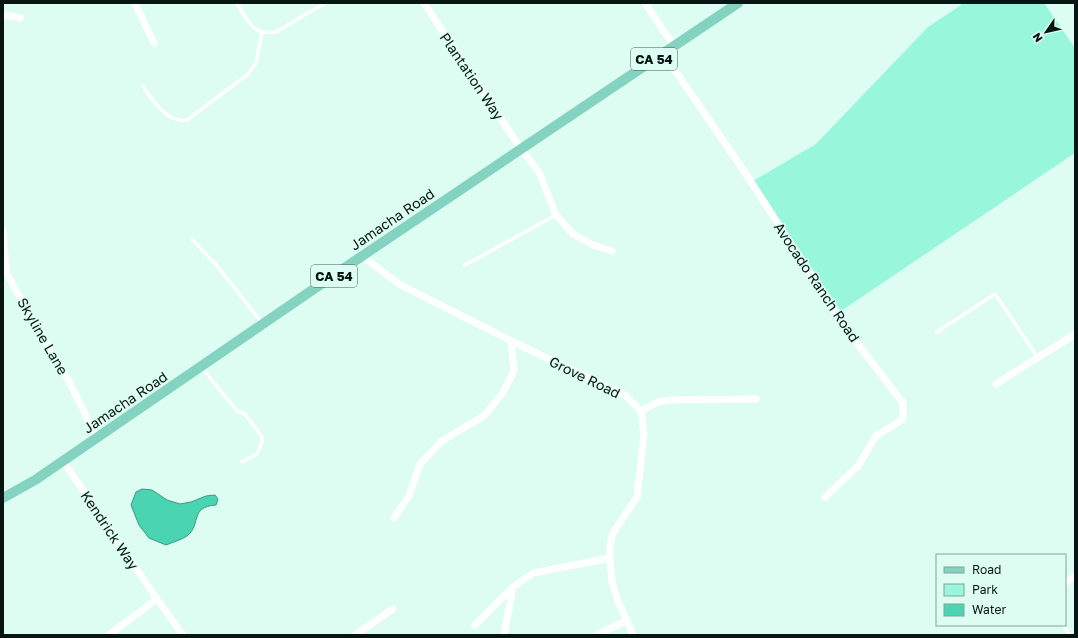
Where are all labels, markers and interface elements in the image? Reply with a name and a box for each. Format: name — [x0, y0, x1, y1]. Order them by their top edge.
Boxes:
north arrow — [1026, 12, 1066, 52]
street label: Plantation Way — [437, 29, 508, 123]
text: N — [1030, 31, 1045, 45]
road number: CA 54 — [631, 48, 677, 70]
street label: Jamacha Road — [347, 185, 437, 253]
street label: Avocado Ranch Road — [771, 219, 863, 345]
road number: CA 54 — [311, 265, 357, 287]
street label: Skyline Lane — [14, 294, 72, 378]
street label: Grove Road — [547, 353, 623, 401]
street label: Jamacha Road — [80, 368, 170, 436]
street label: Kendrick Way — [77, 487, 143, 573]
legend — [936, 554, 1066, 626]
text: Road — [972, 562, 1001, 577]
text: Park — [972, 582, 998, 597]
text: Water — [972, 602, 1006, 617]

